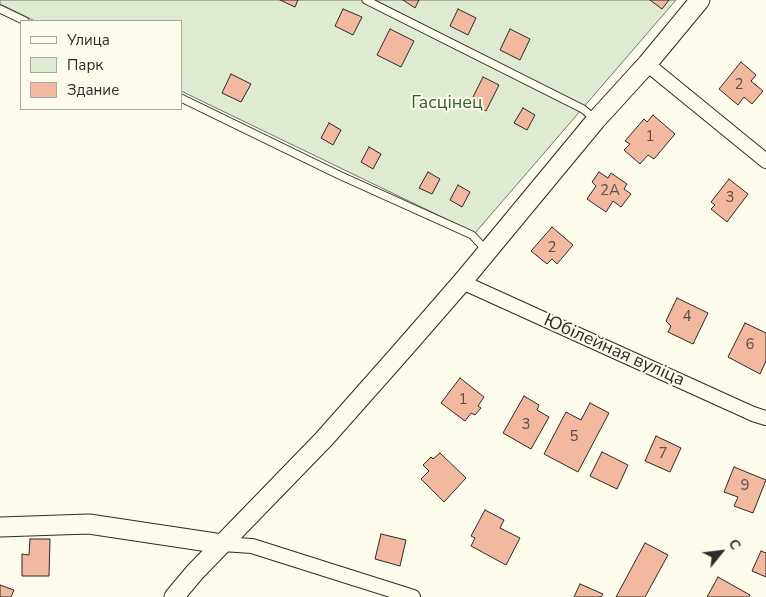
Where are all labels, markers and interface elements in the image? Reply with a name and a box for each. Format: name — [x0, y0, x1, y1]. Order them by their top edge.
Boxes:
legend — [20, 20, 182, 110]
text: Улица — [67, 30, 110, 50]
text: Парк — [67, 55, 103, 75]
house number: 2 — [735, 76, 743, 94]
text: Здание — [67, 80, 119, 100]
park label: Гасцінец — [411, 93, 483, 115]
house number: 1 — [646, 128, 654, 146]
house number: 2А — [600, 182, 620, 200]
house number: 3 — [726, 189, 734, 207]
house number: 2 — [548, 239, 556, 257]
house number: 4 — [683, 308, 691, 326]
street label: Юбілейная вуліца — [540, 310, 688, 392]
house number: 6 — [746, 336, 754, 354]
house number: 1 — [459, 391, 467, 409]
house number: 3 — [522, 416, 530, 434]
house number: 5 — [570, 428, 578, 446]
house number: 7 — [659, 445, 667, 463]
house number: 9 — [741, 477, 749, 495]
north arrow — [696, 527, 746, 577]
text: С — [724, 536, 745, 553]

